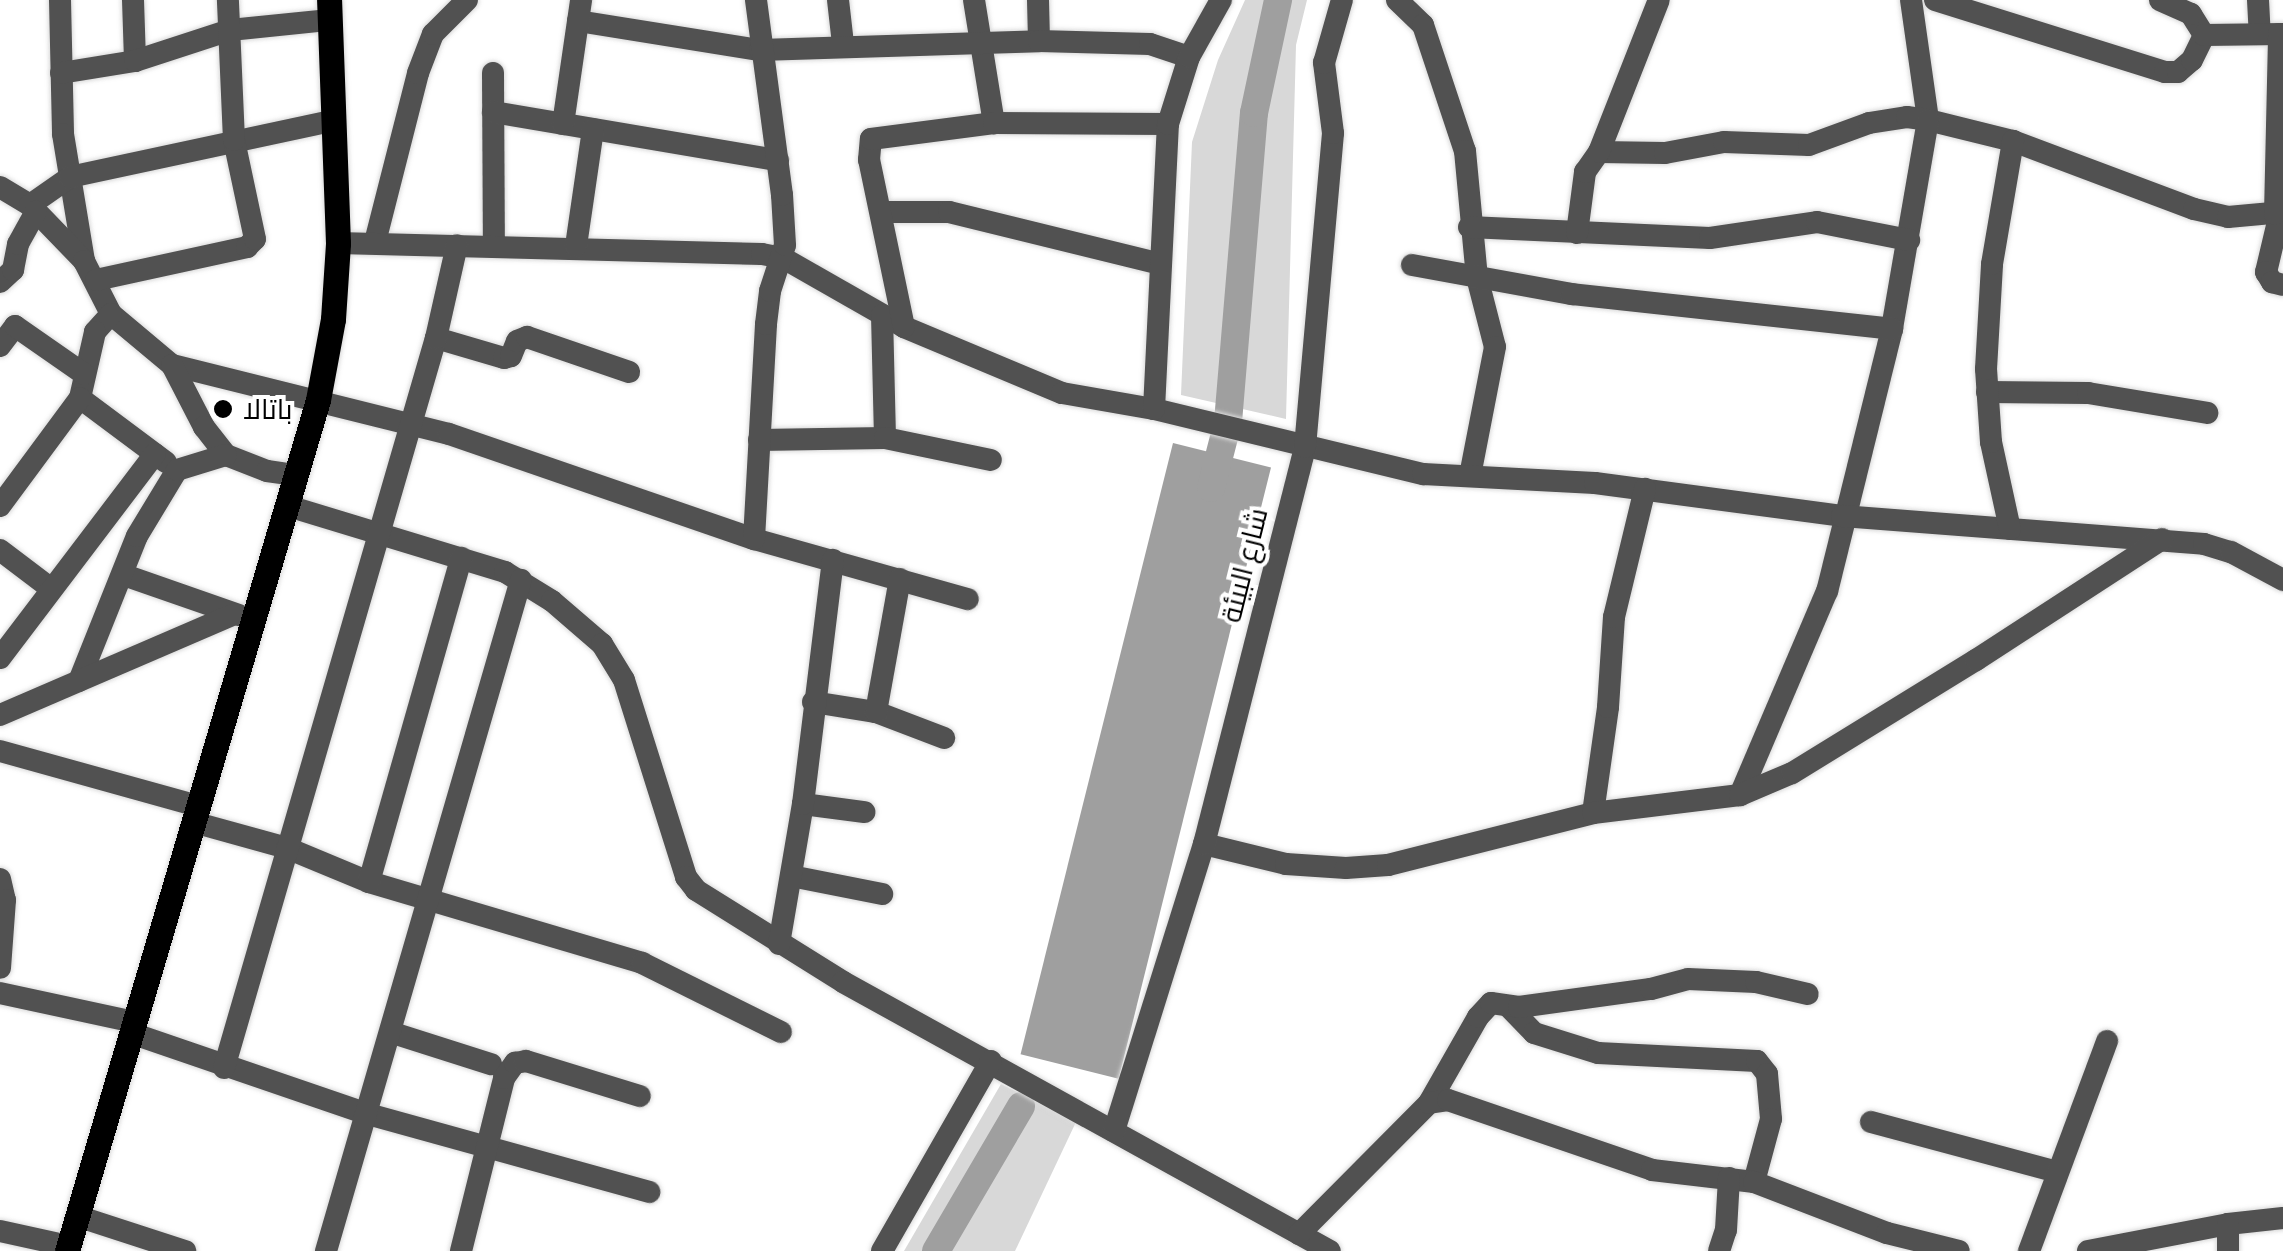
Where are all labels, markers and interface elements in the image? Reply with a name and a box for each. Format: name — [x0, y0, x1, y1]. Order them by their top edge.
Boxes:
place label: باتالا — [243, 392, 293, 426]
marker: باتالا — [212, 398, 234, 420]
street label: شارع البيئة — [1214, 504, 1274, 626]

